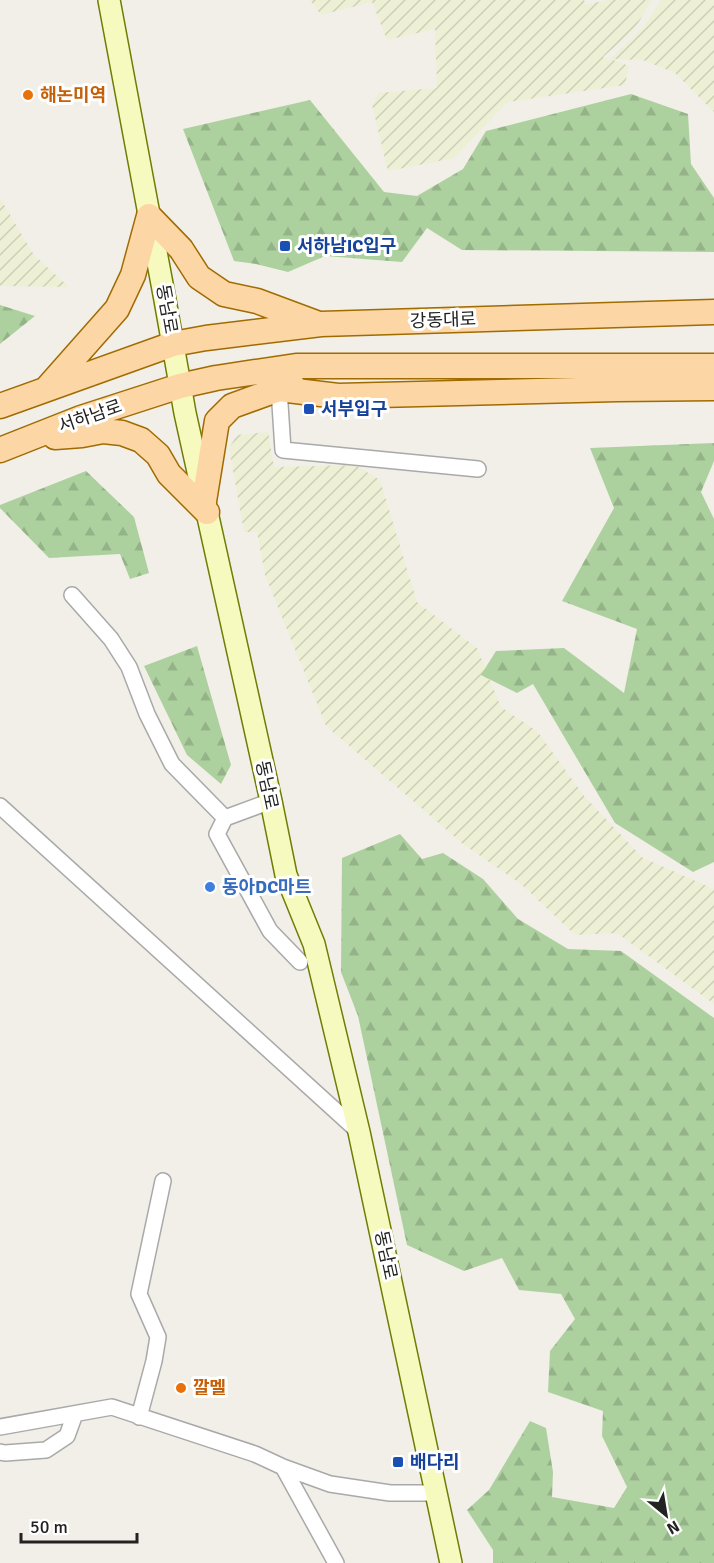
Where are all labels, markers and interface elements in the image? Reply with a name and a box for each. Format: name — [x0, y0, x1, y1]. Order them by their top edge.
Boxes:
place label: 해논미역 — [40, 84, 106, 106]
marker: 해논미역 — [21, 88, 35, 102]
place label: 서하남IC입구 — [297, 235, 396, 257]
marker: 서하남IC입구 — [278, 239, 292, 253]
street label: 동남로 — [152, 283, 182, 335]
street label: 강동대로 — [410, 308, 476, 332]
street label: 서하남로 — [55, 395, 125, 437]
place label: 서부입구 — [321, 398, 387, 420]
marker: 서부입구 — [302, 402, 316, 416]
street label: 동남로 — [251, 758, 283, 812]
place label: 동아DC마트 — [222, 876, 311, 898]
marker: 동아DC마트 — [203, 880, 217, 894]
street label: 동남로 — [370, 1228, 402, 1282]
place label: 깔멜 — [193, 1377, 226, 1399]
marker: 깔멜 — [174, 1381, 188, 1395]
place label: 배다리 — [410, 1451, 460, 1473]
marker: 배다리 — [391, 1455, 405, 1469]
north arrow — [636, 1485, 696, 1545]
scale bar — [21, 1506, 136, 1544]
text: 50 m — [30, 1516, 68, 1538]
text: N — [663, 1516, 683, 1539]

